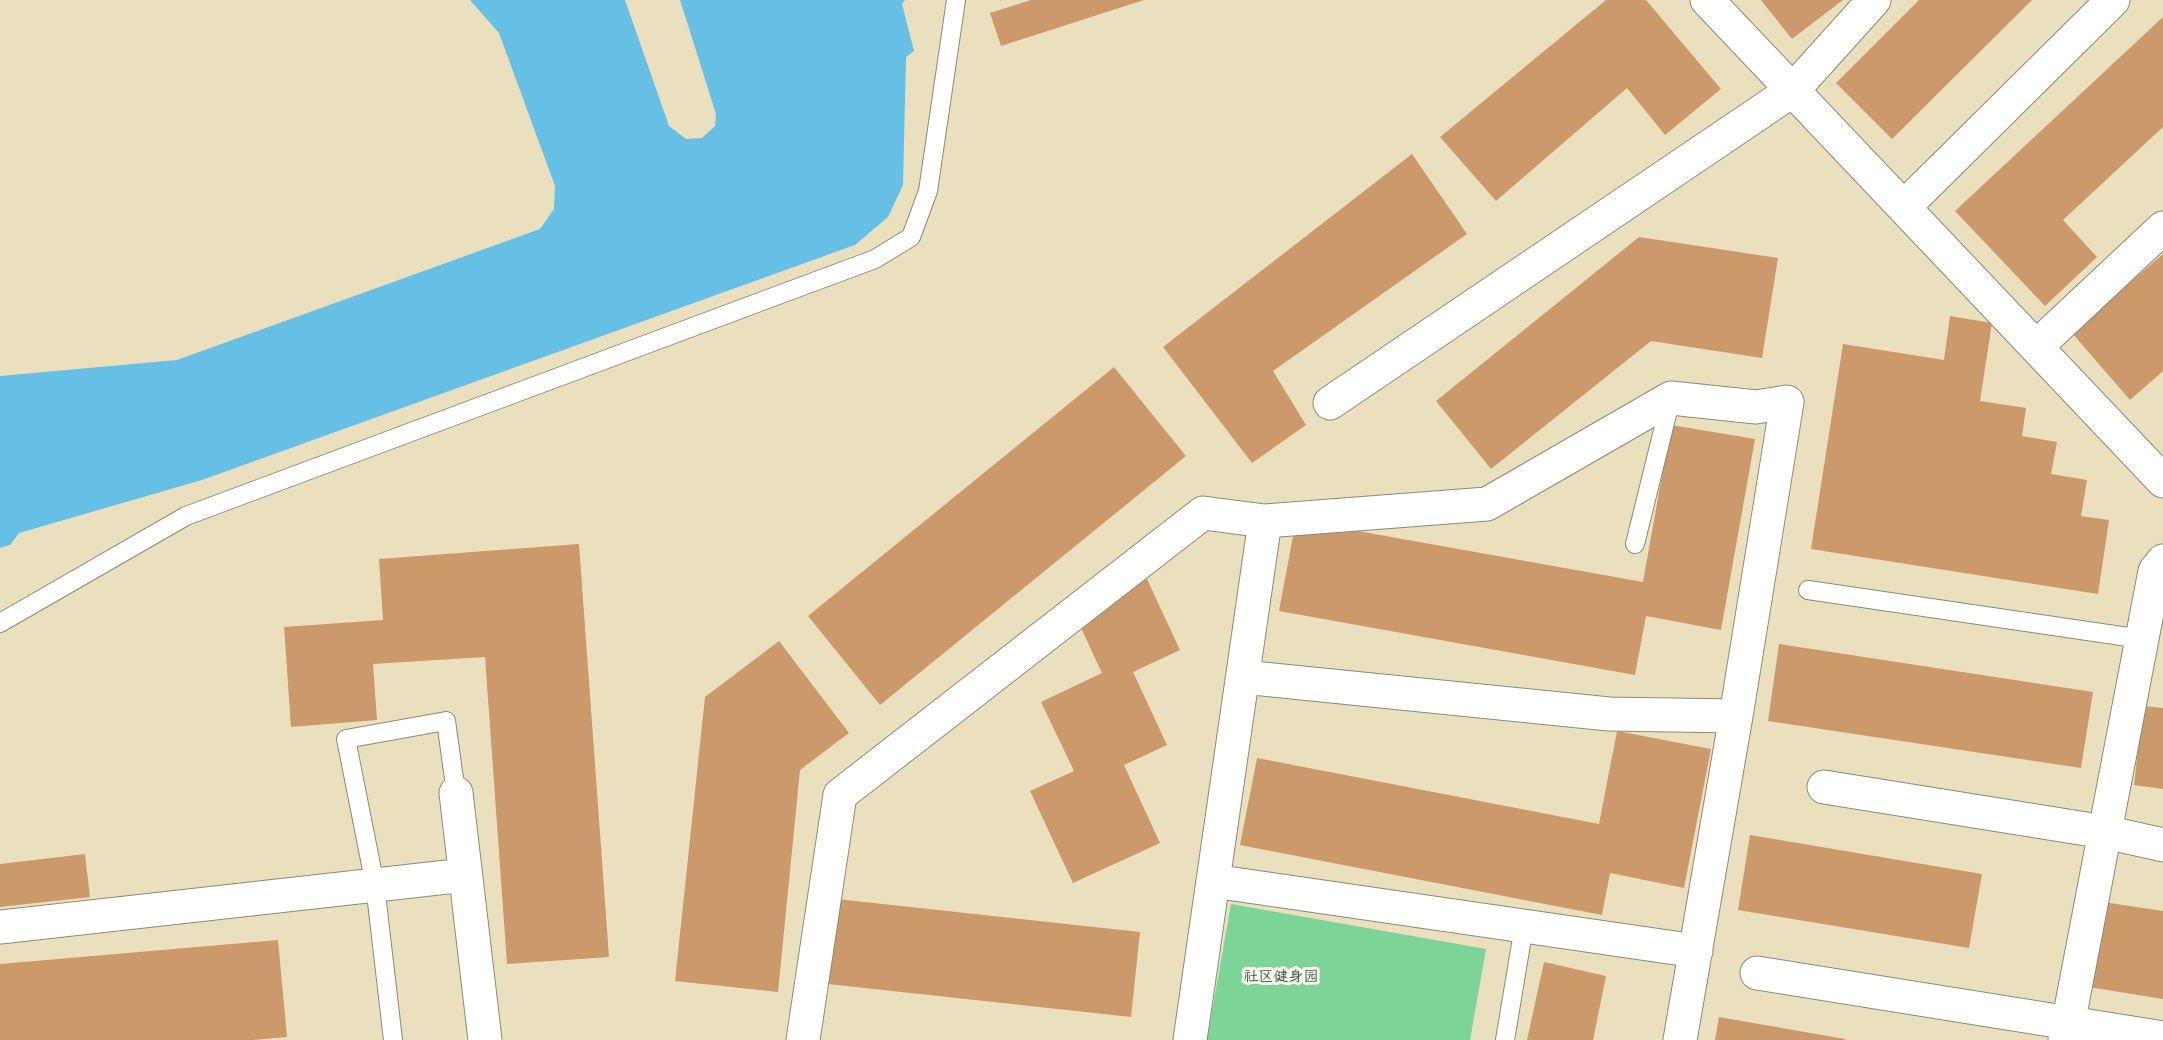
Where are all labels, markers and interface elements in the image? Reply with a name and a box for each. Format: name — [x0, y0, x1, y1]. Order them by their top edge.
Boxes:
park label: 社区健身园 — [1244, 968, 1318, 986]

